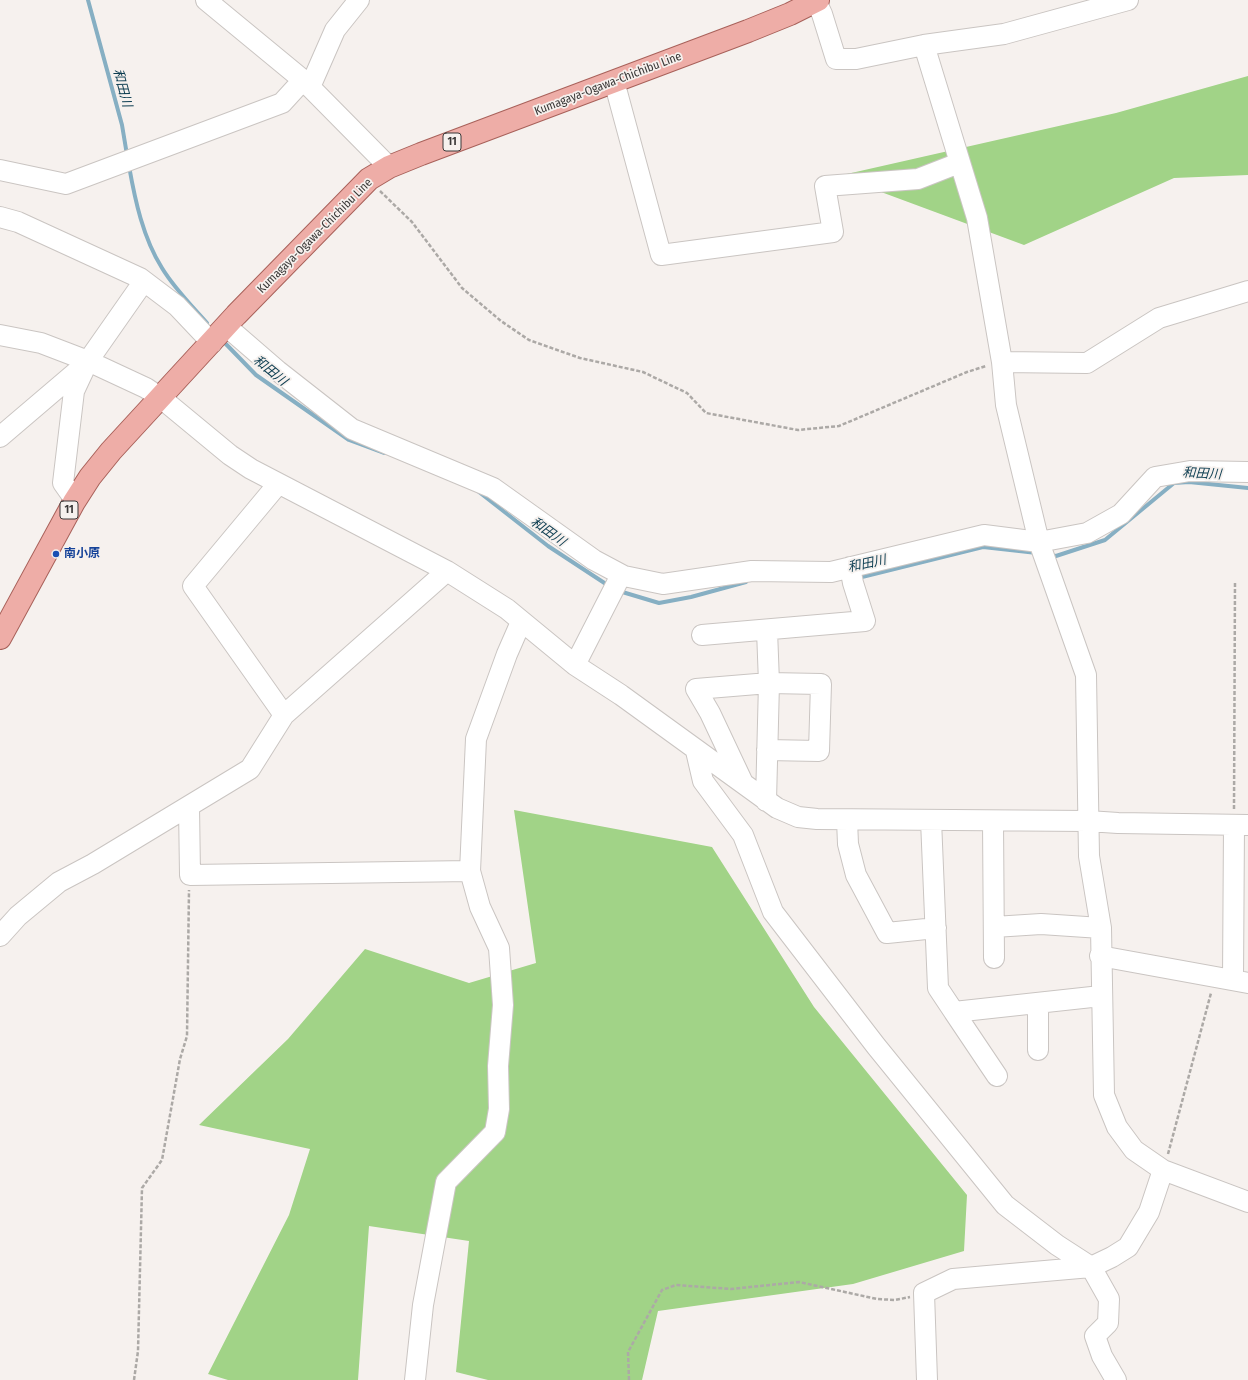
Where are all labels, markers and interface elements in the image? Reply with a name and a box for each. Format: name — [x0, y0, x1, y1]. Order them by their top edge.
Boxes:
street label: Kumagaya-Ogawa-Chichibu Line — [532, 49, 684, 119]
water label: 和田川 — [109, 67, 135, 109]
road number: 11 — [443, 133, 461, 151]
street label: Kumagaya-Ogawa-Chichibu Line — [255, 176, 375, 296]
water label: 和田川 — [250, 353, 290, 389]
water label: 和田川 — [1182, 465, 1222, 483]
road number: 11 — [60, 501, 78, 519]
water label: 和田川 — [528, 514, 568, 550]
place label: 南小原 — [64, 547, 100, 561]
marker: 南小原 — [51, 549, 61, 559]
water label: 和田川 — [846, 552, 888, 576]

